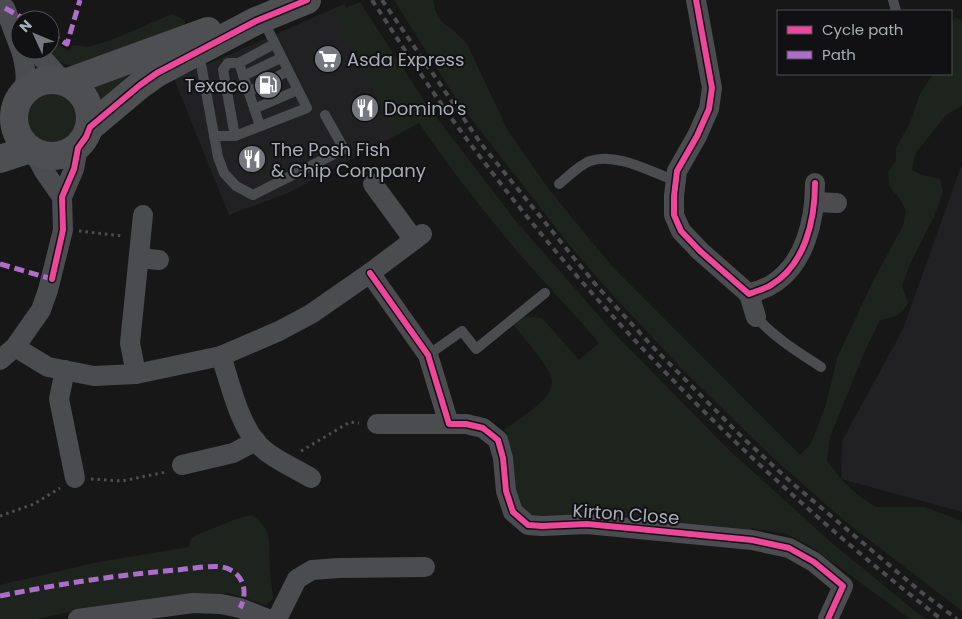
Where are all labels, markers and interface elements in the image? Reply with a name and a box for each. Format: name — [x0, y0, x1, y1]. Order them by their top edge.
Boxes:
north arrow — [10, 10, 60, 60]
legend — [777, 10, 952, 75]
text: N — [15, 15, 36, 37]
text: Cycle path — [822, 19, 903, 40]
supermarket icon: Asda Express — [313, 44, 343, 74]
text: Path — [822, 44, 856, 65]
place label: Asda Express — [347, 47, 464, 72]
fuel station icon: Texaco — [253, 70, 283, 100]
place label: Texaco — [185, 73, 249, 98]
restaurant icon: Domino's — [350, 93, 380, 123]
place label: Domino's — [384, 96, 467, 121]
place label: The Posh Fish & Chip Company — [271, 137, 426, 183]
restaurant icon: The Posh Fish & Chip Company — [237, 144, 267, 174]
street label: Kirton Close — [572, 498, 680, 530]

